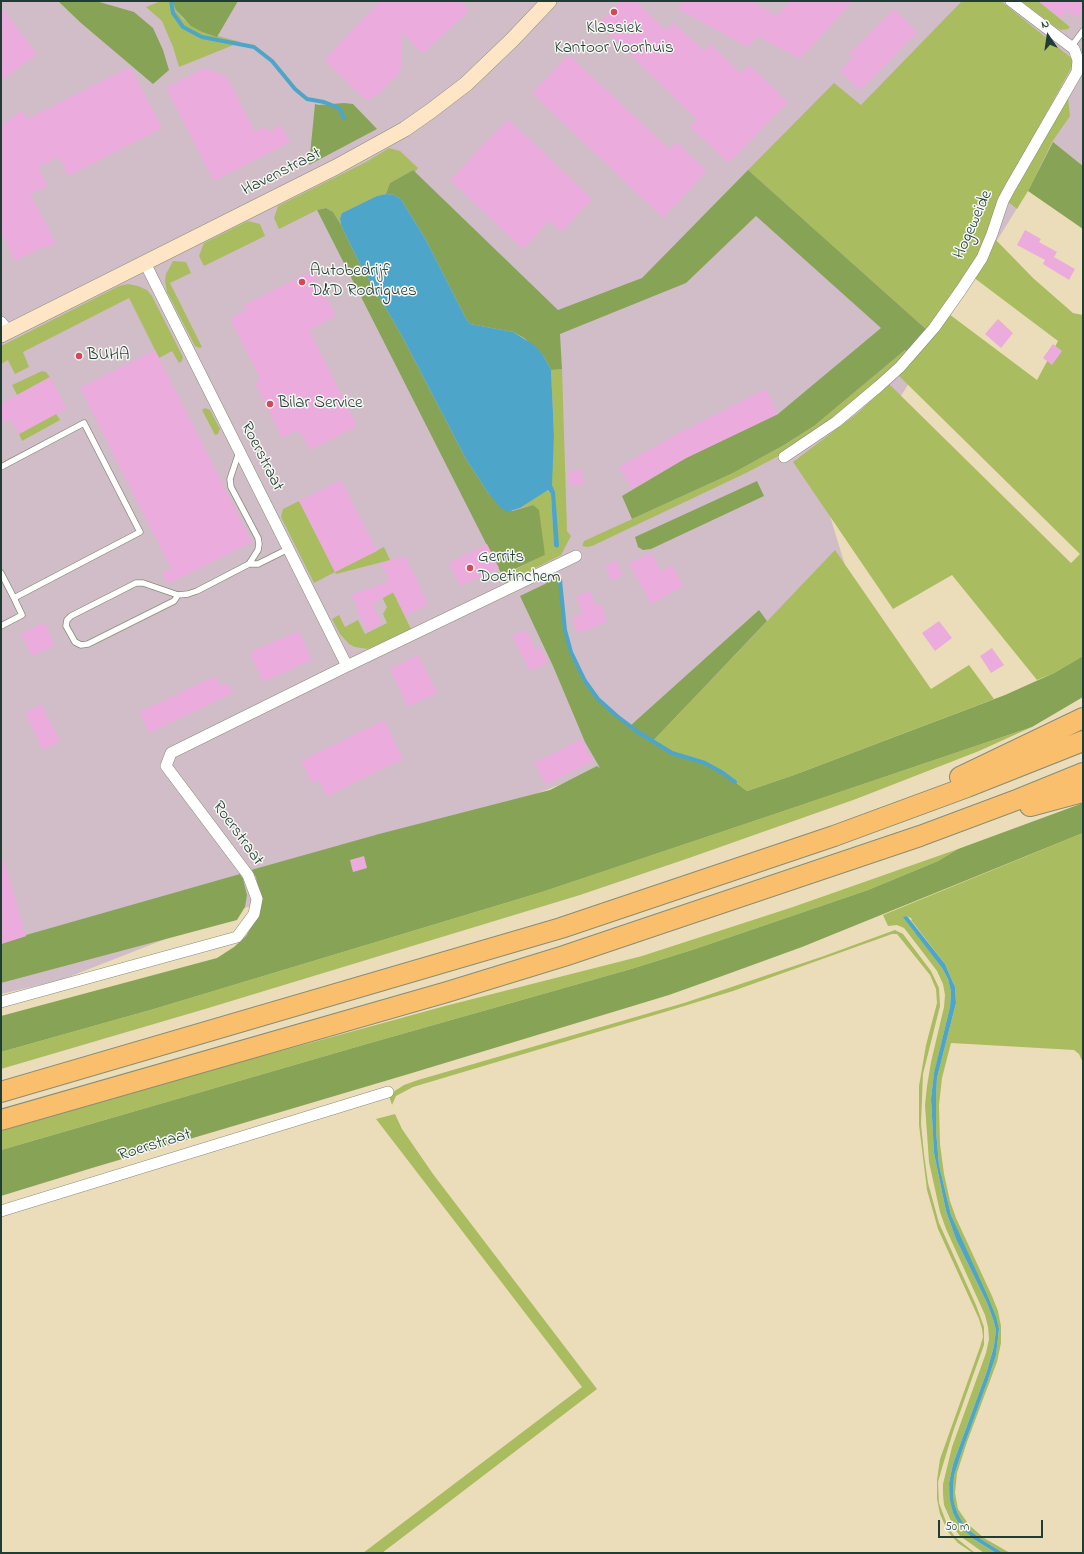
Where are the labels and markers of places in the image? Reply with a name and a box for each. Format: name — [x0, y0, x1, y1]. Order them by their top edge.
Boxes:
marker: Klassiek Kantoor Voorhuis — [609, 7, 619, 17]
place label: Klassiek Kantoor Voorhuis — [554, 19, 674, 59]
place label: Autobedrijf D&D Rodrigues — [310, 262, 417, 302]
marker: Autobedrijf D&D Rodrigues — [297, 277, 307, 287]
place label: BUHA — [87, 346, 130, 366]
marker: BUHA — [74, 351, 84, 361]
place label: Bilar Service — [278, 394, 363, 414]
marker: Bilar Service — [265, 399, 275, 409]
place label: Gerrits Doetinchem — [478, 548, 561, 588]
marker: Gerrits Doetinchem — [465, 563, 475, 573]

